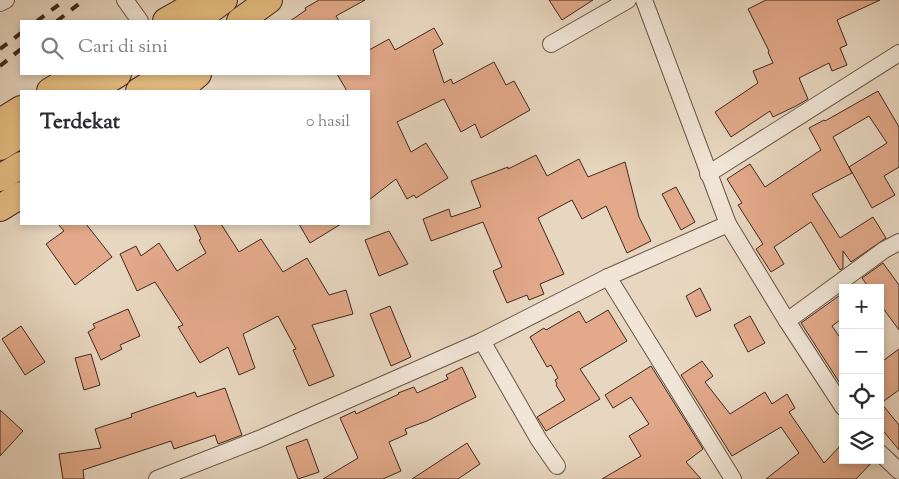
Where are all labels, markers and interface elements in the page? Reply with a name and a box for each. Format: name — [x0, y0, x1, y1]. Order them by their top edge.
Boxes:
search box — [20, 20, 370, 75]
icon: search — [38, 34, 66, 62]
text: Cari di sini — [78, 34, 168, 61]
text: Terdekat — [40, 108, 120, 138]
text: 0 hasil — [306, 111, 350, 134]
map controls — [839, 284, 884, 464]
button: + — [839, 284, 884, 329]
button: − — [839, 329, 884, 374]
button: locate — [839, 374, 884, 419]
button: layers — [839, 419, 884, 464]

